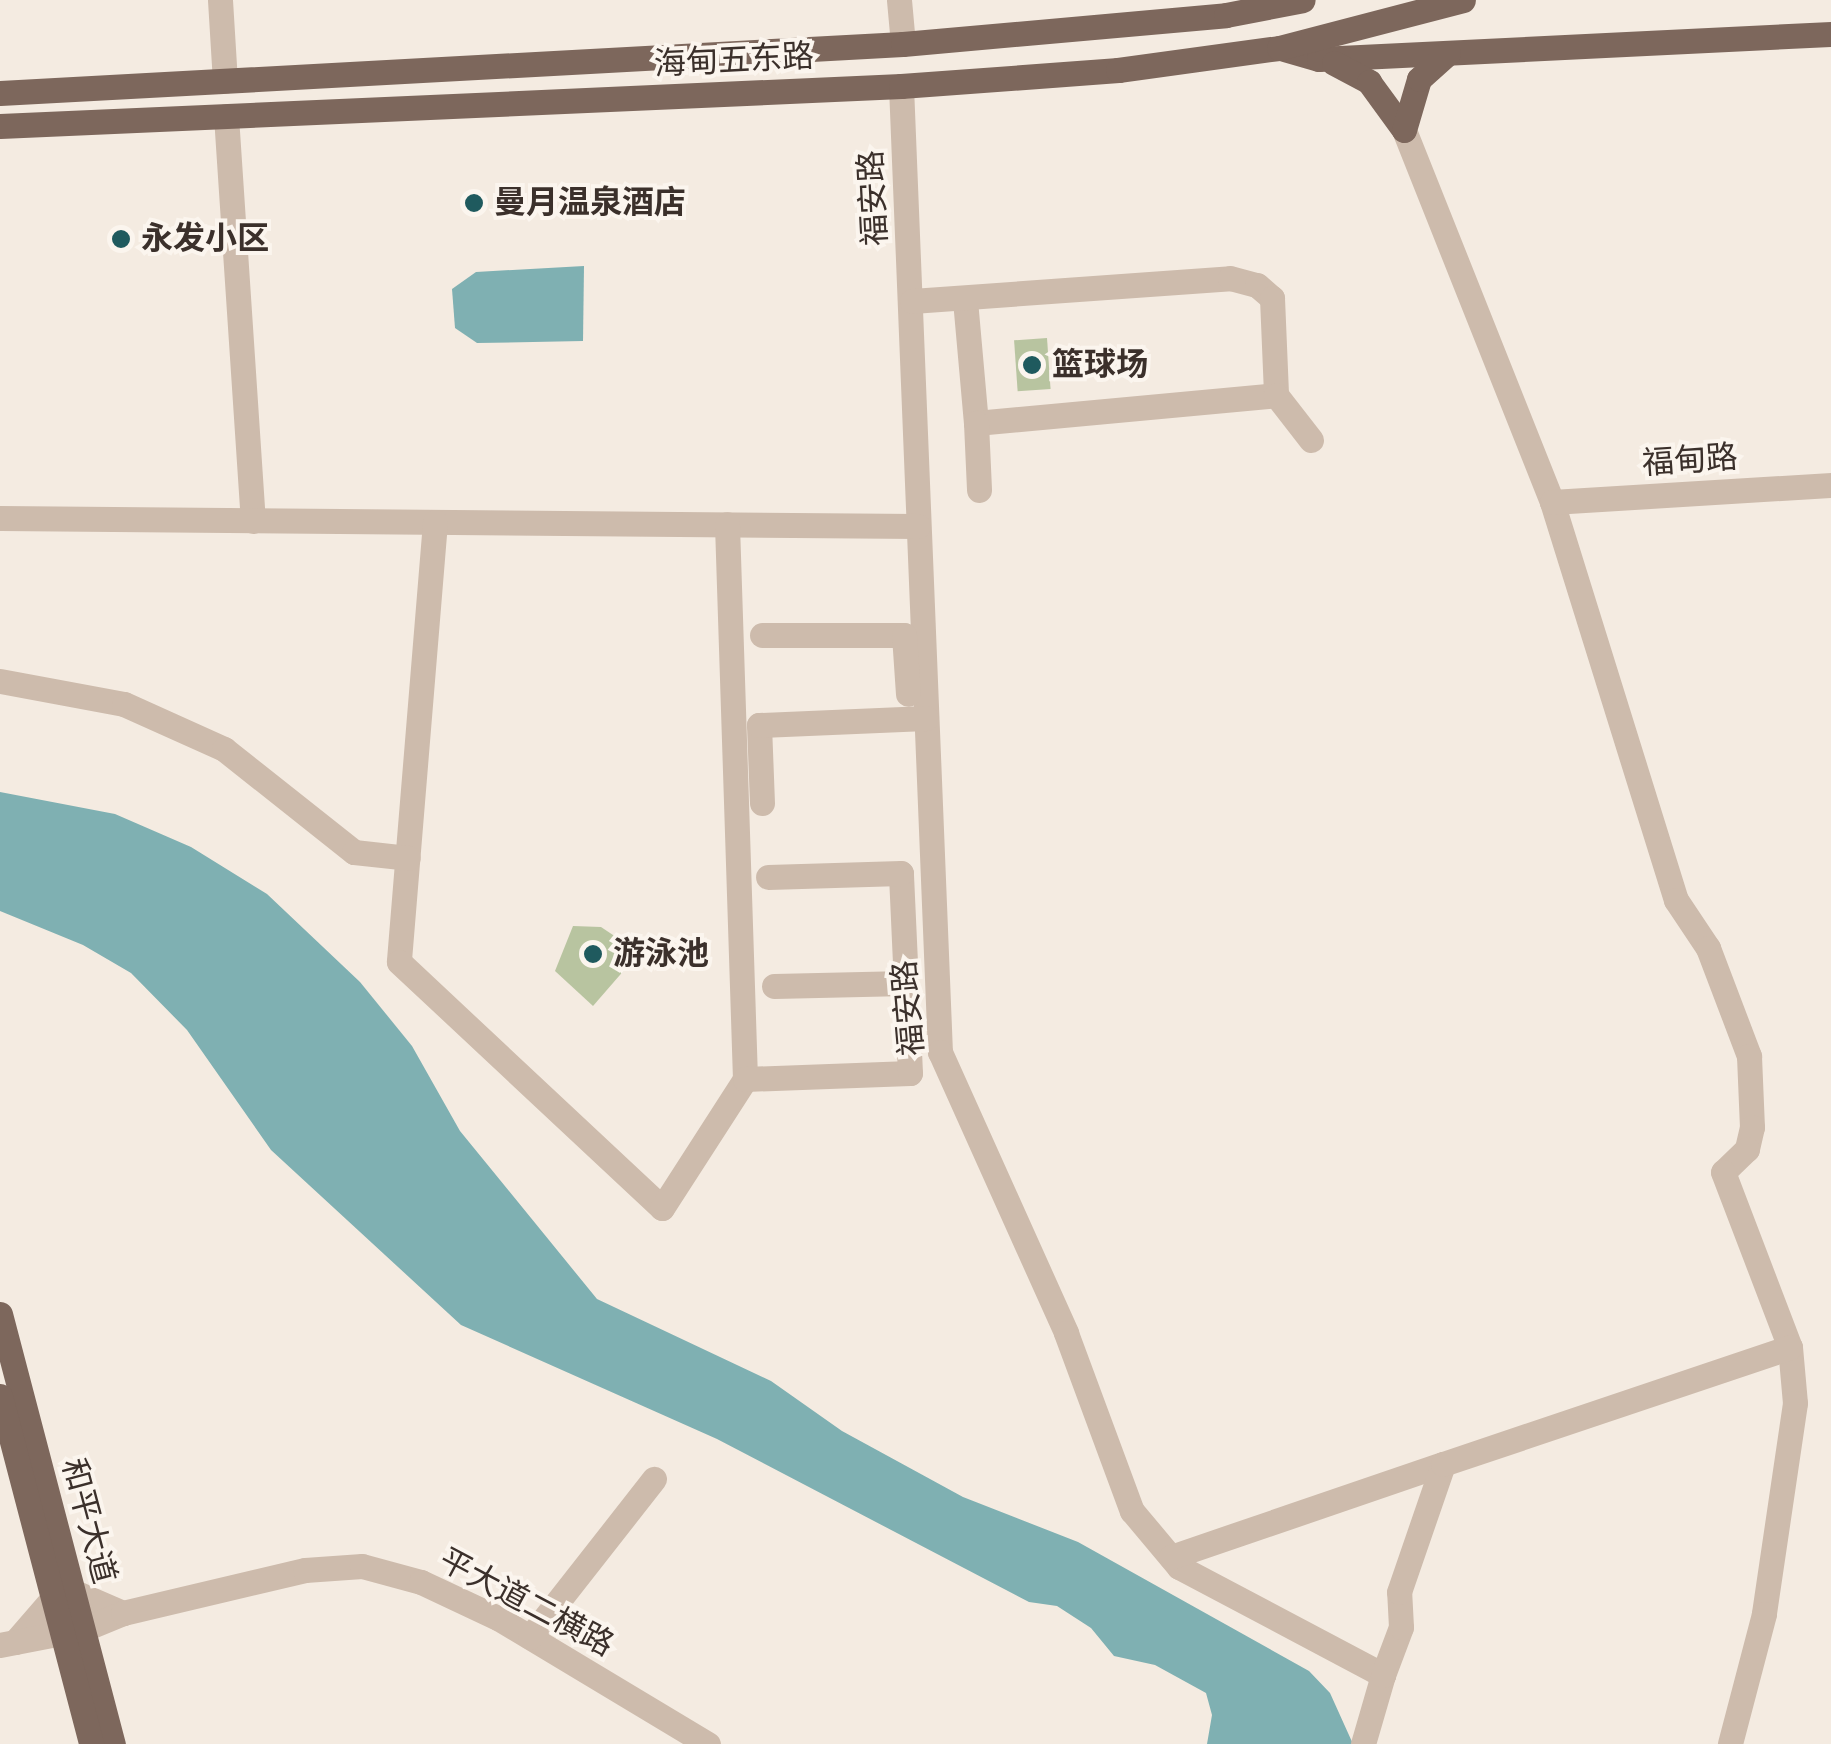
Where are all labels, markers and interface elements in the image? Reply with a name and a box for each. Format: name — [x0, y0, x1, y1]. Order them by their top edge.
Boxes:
street label: 海甸五东路 — [653, 38, 815, 84]
street label: 福安路 — [852, 149, 896, 247]
place label: 曼月温泉酒店 — [494, 184, 686, 222]
marker: 曼月温泉酒店 — [463, 192, 485, 214]
place label: 永发小区 — [141, 220, 269, 258]
marker: 永发小区 — [110, 228, 132, 250]
place label: 篮球场 — [1052, 346, 1148, 384]
marker: 篮球场 — [1021, 354, 1043, 376]
street label: 福甸路 — [1641, 438, 1739, 484]
place label: 游泳池 — [613, 935, 709, 973]
marker: 游泳池 — [582, 943, 604, 965]
street label: 福安路 — [886, 959, 932, 1057]
street label: 和平大道 — [53, 1454, 123, 1588]
street label: 平大道二横路 — [432, 1541, 620, 1665]

